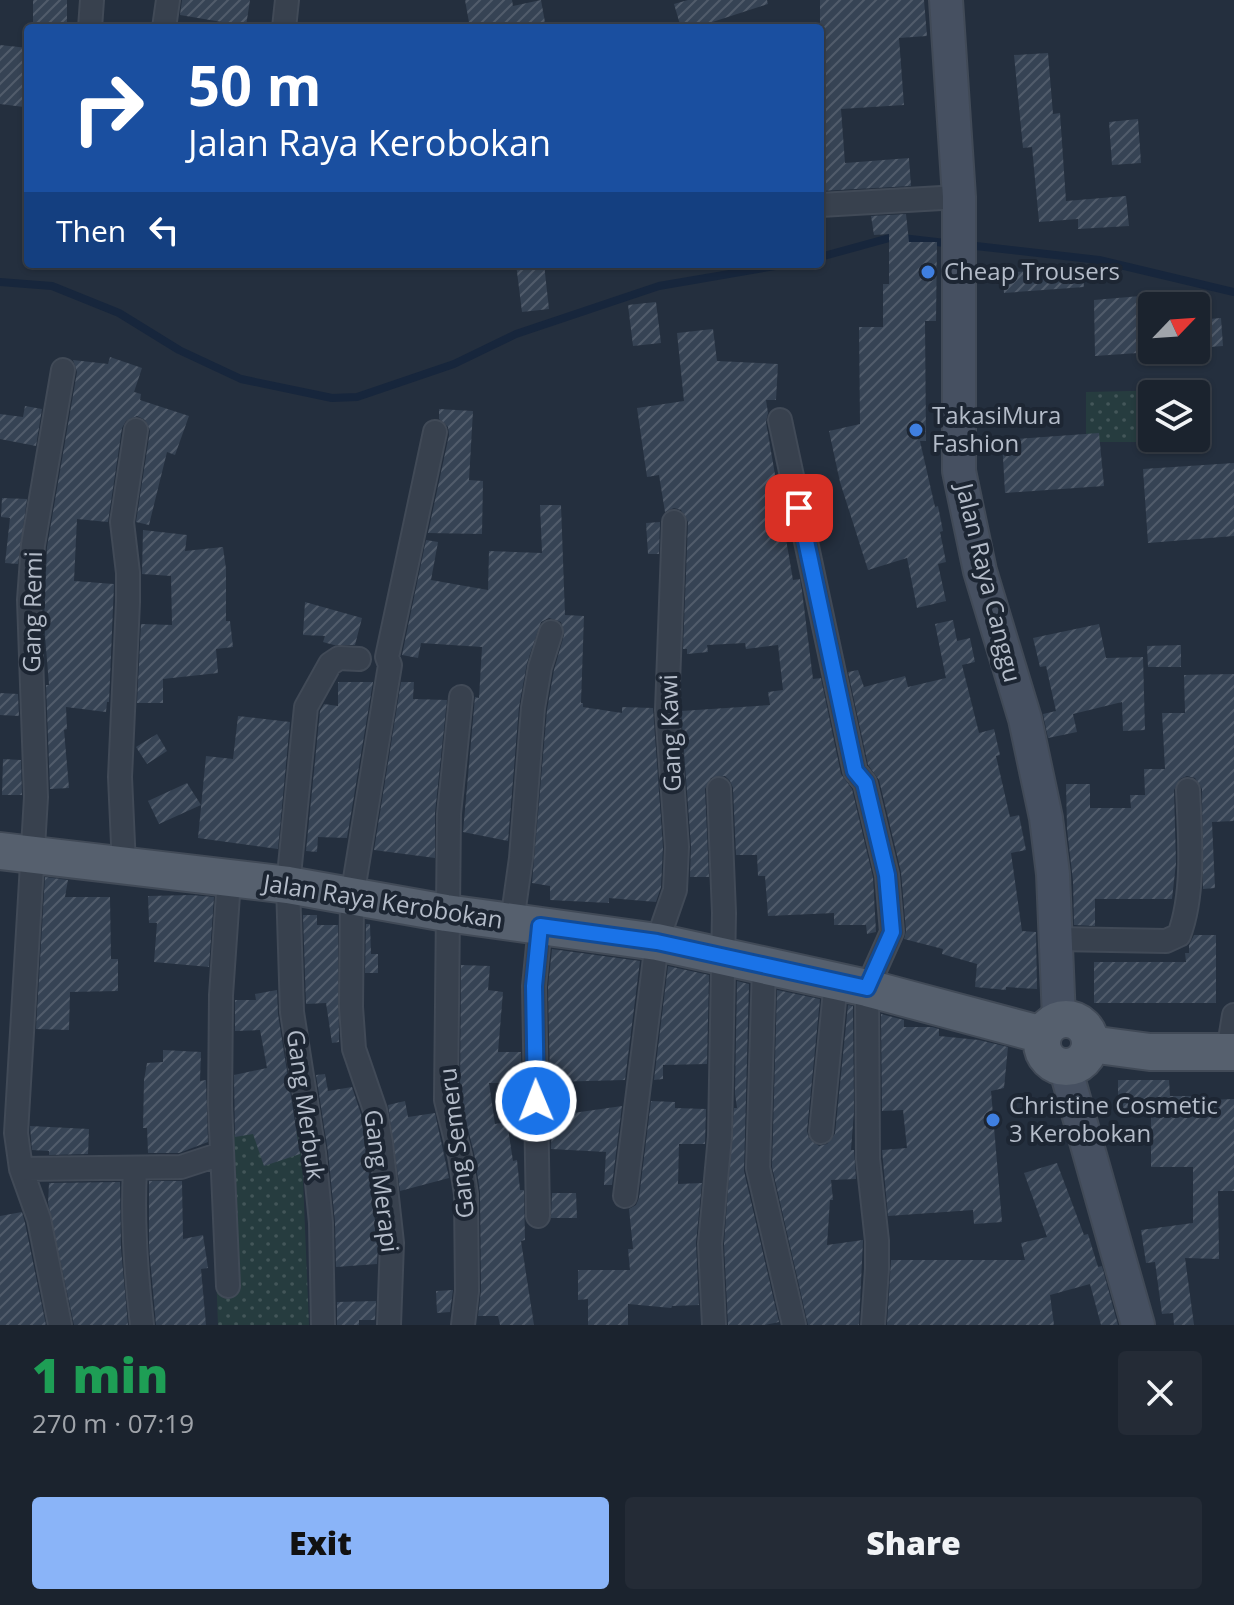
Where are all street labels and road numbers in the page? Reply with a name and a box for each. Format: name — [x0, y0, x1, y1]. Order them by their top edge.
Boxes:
street label: Jalan Raya Canggu — [948, 478, 1030, 686]
street label: Gang Remi — [14, 551, 49, 673]
street label: Gang Kawi — [651, 674, 688, 792]
street label: Jalan Raya Kerobokan — [259, 865, 505, 936]
street label: Gang Merbuk — [280, 1027, 333, 1183]
street label: Gang Semeru — [430, 1066, 481, 1220]
street label: Gang Merapi — [357, 1107, 408, 1254]

